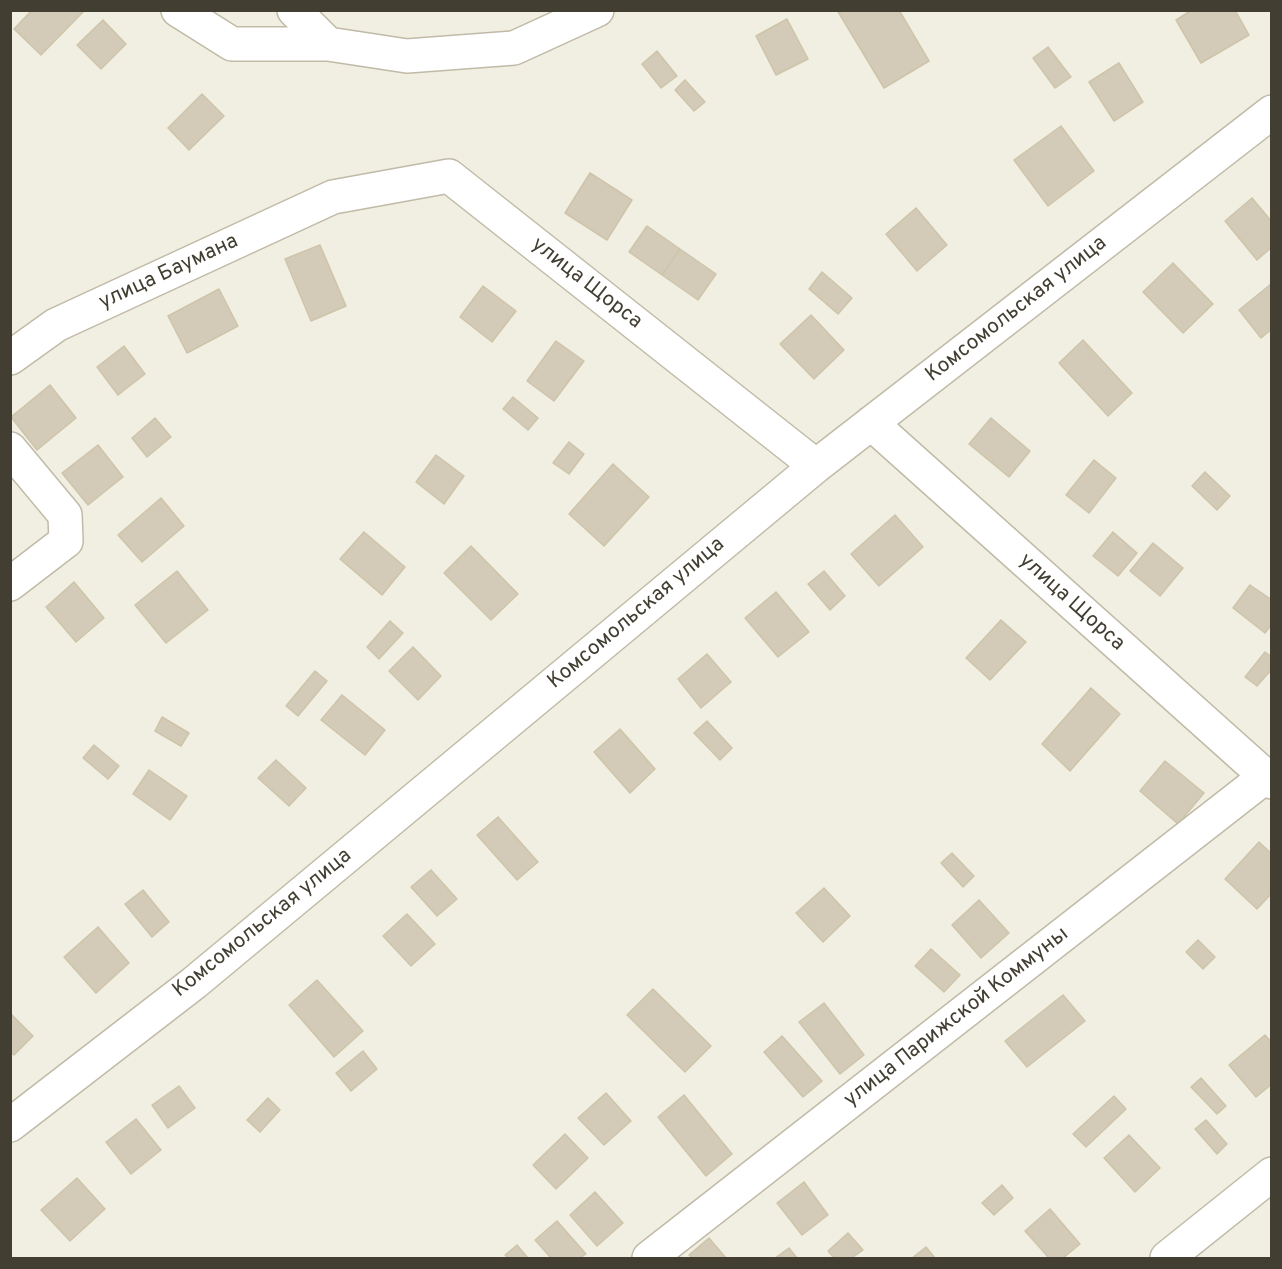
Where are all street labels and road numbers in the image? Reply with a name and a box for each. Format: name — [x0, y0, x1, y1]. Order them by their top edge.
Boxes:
street label: улица Баумана — [95, 230, 243, 316]
street label: Комсомольская улица — [921, 232, 1113, 388]
street label: улица Щорса — [525, 233, 647, 335]
street label: Комсомольская улица — [544, 533, 730, 695]
street label: улица Щорса — [1013, 549, 1129, 657]
street label: Комсомольская улица — [169, 844, 357, 1004]
street label: улица Парижской Коммуны — [840, 923, 1074, 1113]

